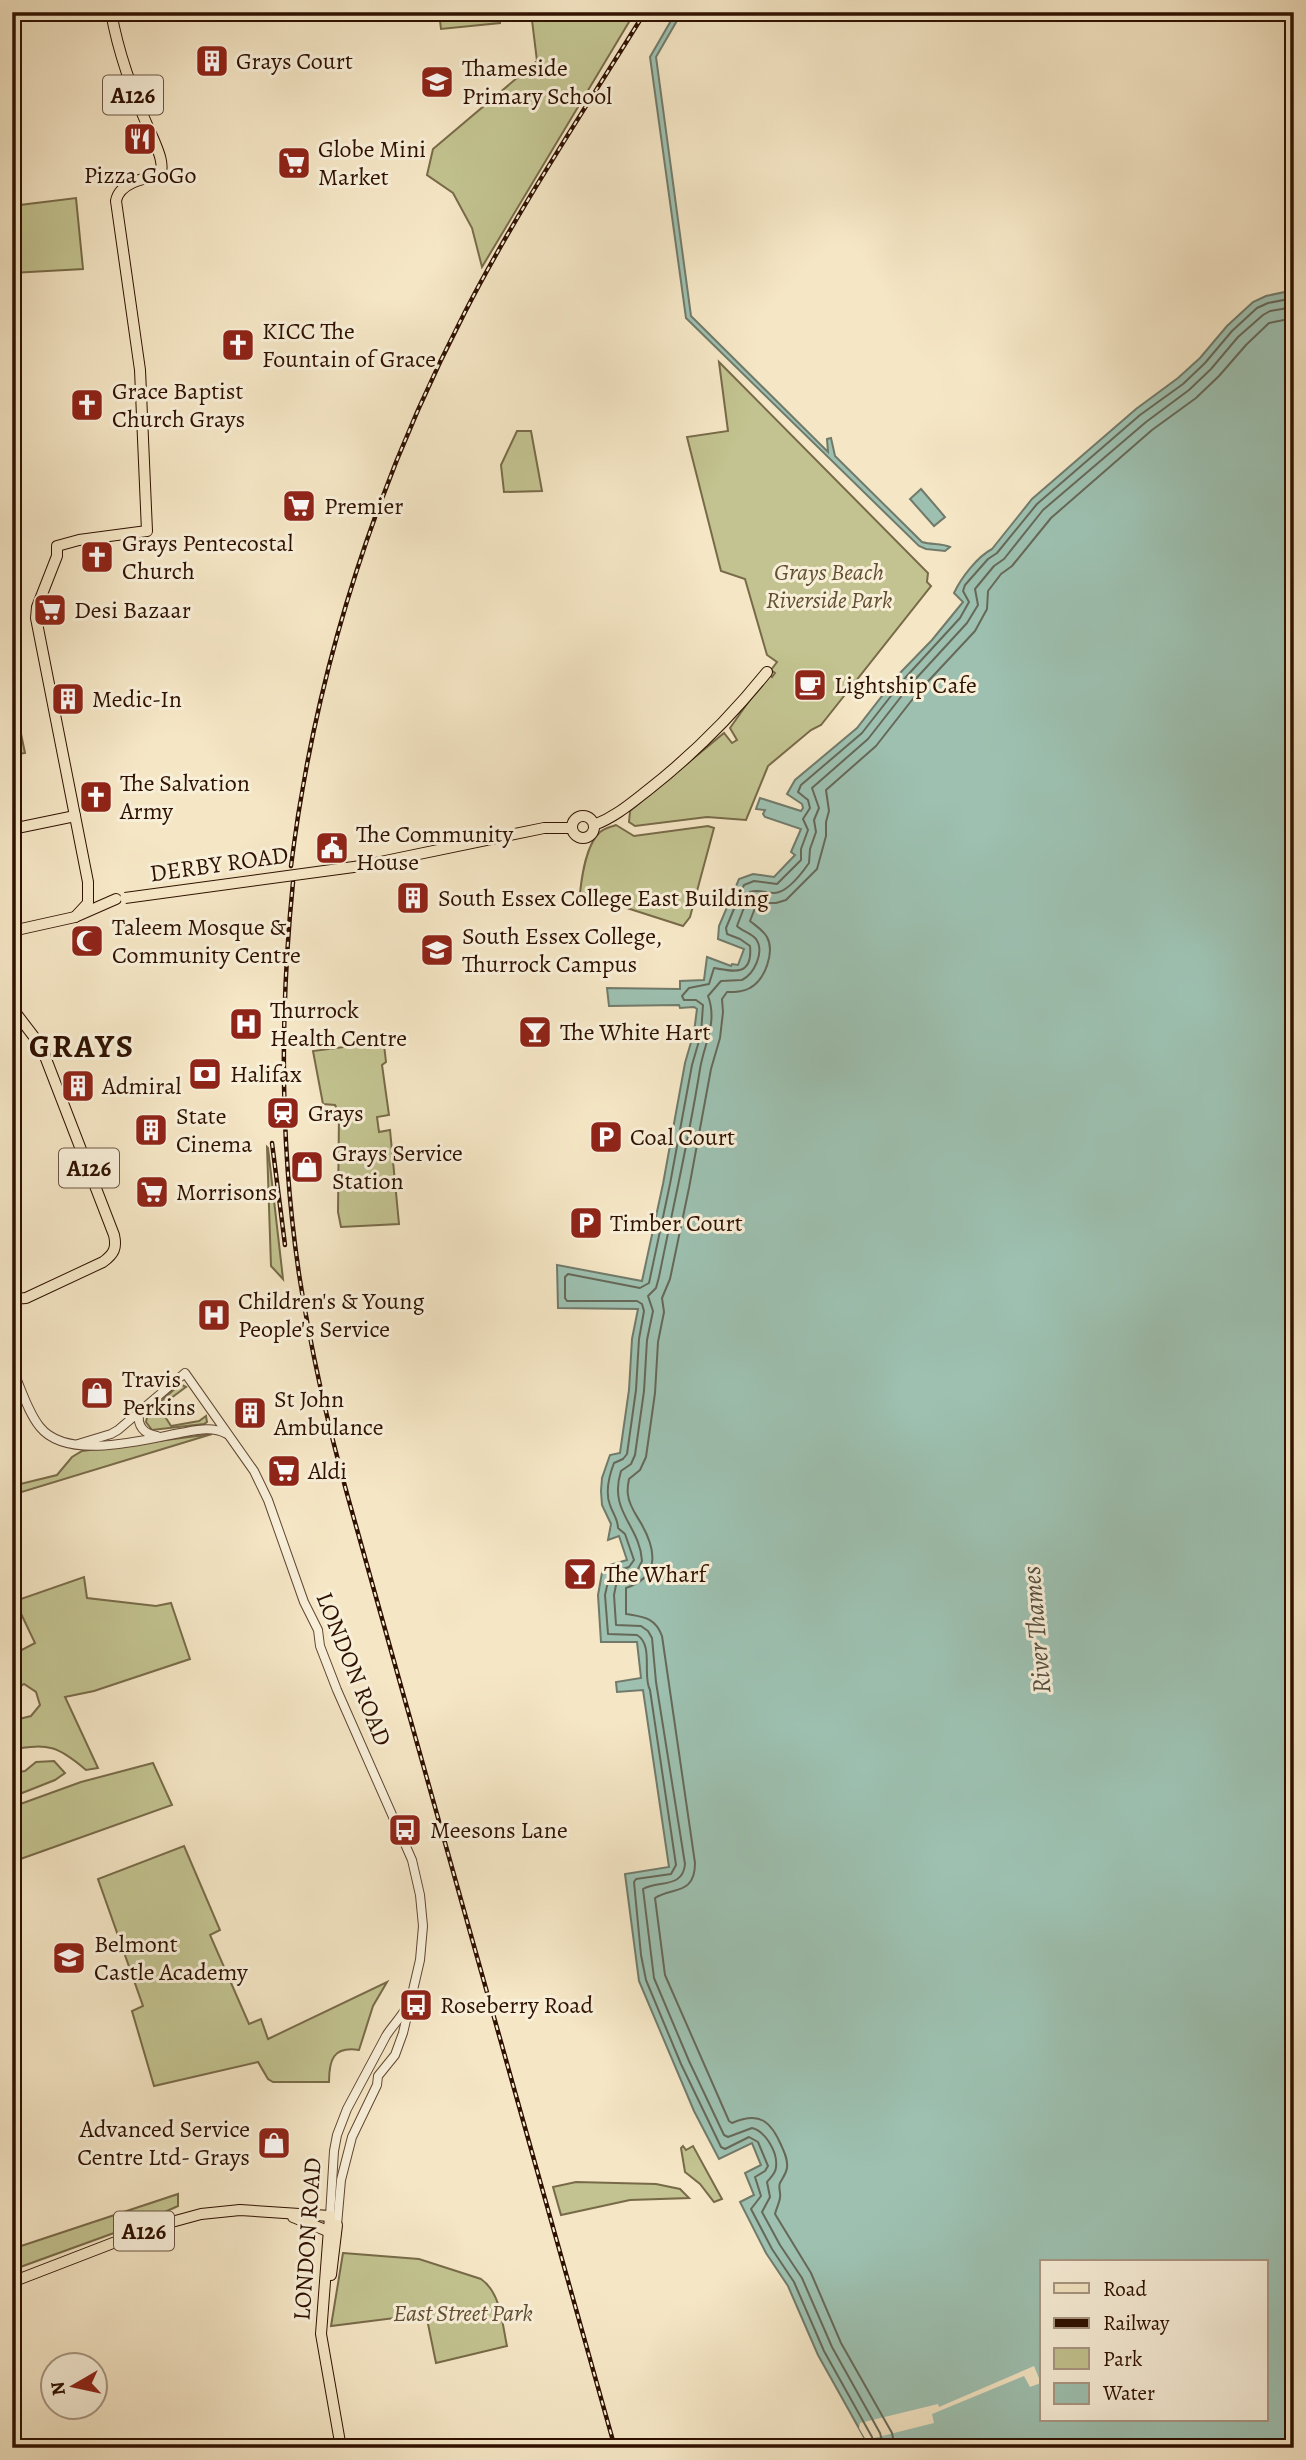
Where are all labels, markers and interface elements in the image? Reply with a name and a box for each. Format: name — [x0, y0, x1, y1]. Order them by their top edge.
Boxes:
building icon: Grays Court — [193, 42, 231, 80]
place label: Grays Court — [236, 45, 353, 77]
place label: Thameside Primary School — [462, 52, 612, 112]
school or university icon: Thameside Primary School — [418, 63, 456, 101]
road number: A126 — [103, 76, 163, 114]
restaurant icon: Pizza GoGo — [121, 120, 159, 158]
place label: Globe Mini Market — [318, 133, 426, 193]
supermarket icon: Globe Mini Market — [275, 144, 313, 182]
place label: Pizza GoGo — [84, 159, 196, 191]
place label: KICC The Fountain of Grace — [262, 315, 436, 375]
church icon: KICC The Fountain of Grace — [219, 326, 257, 364]
place label: Grace Baptist Church Grays — [112, 375, 245, 435]
church icon: Grace Baptist Church Grays — [68, 386, 106, 424]
supermarket icon: Premier — [280, 487, 318, 525]
place label: Premier — [324, 490, 403, 522]
place label: Grays Pentecostal Church — [122, 527, 294, 587]
church icon: Grays Pentecostal Church — [78, 538, 116, 576]
park label: Grays Beach Riverside Park — [766, 556, 893, 616]
supermarket icon: Desi Bazaar — [31, 591, 69, 629]
place label: Desi Bazaar — [74, 594, 191, 626]
cafe icon: Lightship Cafe — [791, 666, 829, 704]
place label: Lightship Cafe — [834, 669, 977, 701]
building icon: Medic-In — [49, 680, 87, 718]
place label: Medic-In — [92, 683, 182, 715]
place label: The Salvation Army — [119, 767, 250, 827]
church icon: The Salvation Army — [77, 778, 115, 816]
place label: The Community House — [356, 818, 514, 878]
public building icon: The Community House — [313, 829, 351, 867]
street label: DERBY ROAD — [148, 838, 290, 890]
building icon: South Essex College East Building — [394, 879, 432, 917]
place label: South Essex College East Building — [438, 882, 769, 914]
place label: Taleem Mosque & Community Centre — [112, 911, 301, 971]
place label: South Essex College, Thurrock Campus — [462, 920, 662, 980]
mosque icon: Taleem Mosque & Community Centre — [68, 922, 106, 960]
school or university icon: South Essex College, Thurrock Campus — [418, 931, 456, 969]
place label: Thurrock Health Centre — [270, 994, 407, 1054]
hospital icon: Thurrock Health Centre — [227, 1005, 265, 1043]
bar icon: The White Hart — [516, 1013, 554, 1051]
place label: The White Hart — [560, 1016, 710, 1048]
district label: GRAYS — [29, 1024, 135, 1068]
bank icon: Halifax — [186, 1055, 224, 1093]
place label: Halifax — [230, 1058, 302, 1090]
building icon: Admiral — [59, 1067, 97, 1105]
place label: Admiral — [101, 1070, 181, 1102]
station icon: Grays — [264, 1094, 302, 1132]
place label: Grays — [308, 1097, 364, 1129]
place label: State Cinema — [176, 1100, 253, 1160]
building icon: State Cinema — [132, 1111, 170, 1149]
parking icon: Coal Court — [587, 1118, 625, 1156]
place label: Coal Court — [630, 1121, 735, 1153]
place label: Grays Service Station — [332, 1137, 463, 1197]
road number: A126 — [59, 1148, 119, 1188]
shop icon: Grays Service Station — [288, 1148, 326, 1186]
supermarket icon: Morrisons — [133, 1173, 171, 1211]
place label: Morrisons — [176, 1176, 277, 1208]
parking icon: Timber Court — [567, 1204, 605, 1242]
place label: Timber Court — [610, 1207, 743, 1239]
place label: Children's & Young People's Service — [238, 1285, 425, 1345]
hospital icon: Children's & Young People's Service — [195, 1296, 233, 1334]
place label: Travis Perkins — [122, 1363, 196, 1423]
shop icon: Travis Perkins — [78, 1374, 116, 1412]
place label: St John Ambulance — [273, 1383, 383, 1443]
building icon: St John Ambulance — [231, 1394, 269, 1432]
supermarket icon: Aldi — [265, 1452, 303, 1490]
place label: Aldi — [307, 1455, 347, 1487]
bar icon: The Wharf — [561, 1555, 599, 1593]
place label: The Wharf — [604, 1558, 710, 1590]
water label: River Thames — [1013, 1565, 1059, 1695]
street label: LONDON ROAD — [309, 1587, 399, 1751]
bus stop icon: Meesons Lane — [386, 1811, 424, 1849]
place label: Meesons Lane — [430, 1814, 568, 1846]
place label: Belmont Castle Academy — [94, 1928, 248, 1988]
school or university icon: Belmont Castle Academy — [50, 1939, 88, 1977]
bus stop icon: Roseberry Road — [397, 1986, 435, 2024]
place label: Roseberry Road — [440, 1989, 594, 2021]
place label: Advanced Service Centre Ltd- Grays — [77, 2113, 250, 2173]
shop icon: Advanced Service Centre Ltd- Grays — [255, 2124, 293, 2162]
street label: LONDON ROAD — [285, 2156, 329, 2322]
road number: A126 — [114, 2212, 174, 2250]
legend — [1040, 2260, 1268, 2422]
text: Road — [1103, 2275, 1147, 2303]
park label: East Street Park — [393, 2297, 533, 2329]
text: Railway — [1103, 2309, 1170, 2337]
text: Park — [1103, 2345, 1143, 2373]
north arrow — [38, 2352, 108, 2422]
text: N — [44, 2379, 72, 2397]
text: Water — [1102, 2379, 1155, 2407]

